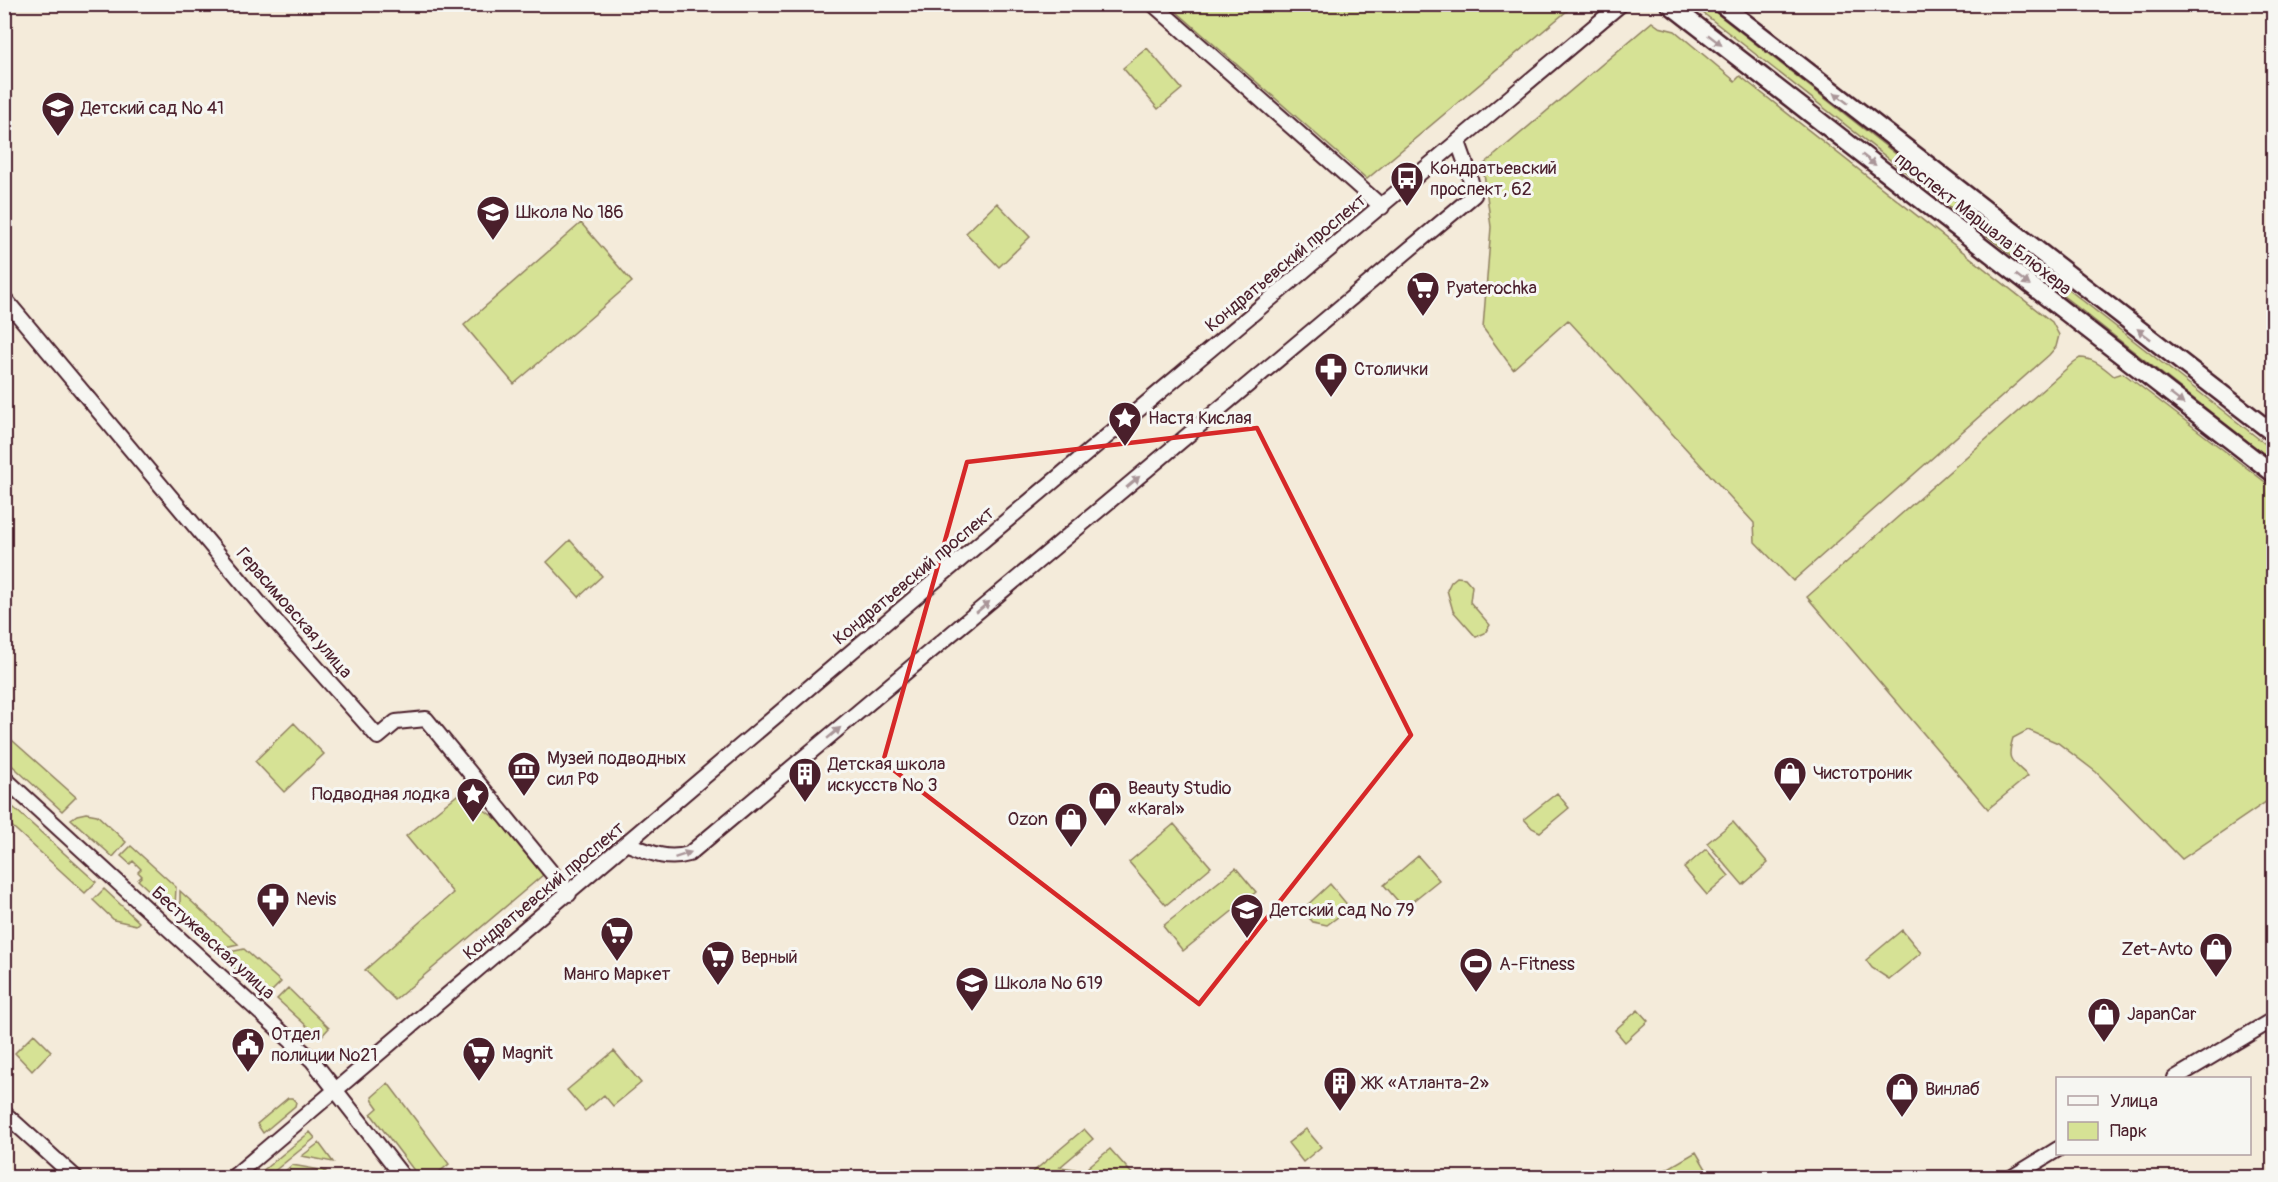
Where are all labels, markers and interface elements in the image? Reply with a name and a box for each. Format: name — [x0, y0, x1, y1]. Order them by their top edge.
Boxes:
one-way arrow — [1707, 34, 1723, 47]
school or university icon: Детский сад № 41 — [40, 90, 76, 137]
one-way arrow — [1833, 92, 1849, 105]
place label: Детский сад № 41 — [80, 97, 224, 120]
street label: проспект Маршала Блюхера — [1890, 148, 2076, 300]
one-way arrow — [1861, 154, 1877, 166]
place label: Кондратьевский проспект, 62 — [1430, 157, 1557, 201]
bus stop icon: Кондратьевский проспект, 62 — [1389, 160, 1425, 207]
street label: Кондратьевский проспект — [1201, 189, 1371, 337]
school or university icon: Школа № 186 — [475, 194, 511, 241]
place label: Школа № 186 — [516, 201, 624, 224]
supermarket icon: Pyaterochka — [1405, 270, 1441, 317]
one-way arrow — [2015, 273, 2031, 286]
place label: Pyaterochka — [1446, 277, 1537, 300]
one-way arrow — [2137, 328, 2153, 340]
pharmacy icon: Столички — [1313, 351, 1349, 398]
place label: Столички — [1354, 358, 1428, 381]
one-way arrow — [2169, 393, 2185, 406]
place icon: Настя Кислая — [1107, 400, 1143, 447]
place label: Настя Кислая — [1148, 407, 1252, 430]
one-way arrow — [1125, 476, 1140, 489]
street label: Кондратьевский проспект — [829, 502, 999, 650]
street label: Герасимовская улица — [231, 543, 357, 683]
one-way arrow — [975, 601, 991, 614]
one-way arrow — [826, 727, 841, 740]
place label: Музей подводных сил РФ — [547, 747, 686, 791]
museum icon: Музей подводных сил РФ — [506, 750, 542, 797]
place label: Детская школа искусств № 3 — [827, 753, 945, 797]
shop icon: Чистотроник — [1772, 755, 1808, 802]
building icon: Детская школа искусств № 3 — [787, 756, 823, 803]
place label: Чистотроник — [1813, 762, 1913, 785]
place icon: Подводная лодка — [455, 776, 491, 823]
place label: Beauty Studio «Karal» — [1128, 777, 1232, 821]
shop icon: Beauty Studio «Karal» — [1087, 780, 1123, 827]
place label: Подводная лодка — [312, 783, 450, 806]
shop icon: Ozon — [1053, 801, 1089, 848]
place label: Ozon — [1008, 808, 1048, 831]
street label: Кондратьевский проспект — [459, 817, 629, 965]
one-way arrow — [675, 850, 693, 859]
street label: Бестужевская улица — [146, 881, 280, 1005]
pharmacy icon: Nevis — [255, 881, 291, 928]
place label: Nevis — [296, 888, 336, 911]
school or university icon: Детский сад № 79 — [1229, 892, 1265, 939]
place label: Детский сад № 79 — [1269, 899, 1414, 922]
supermarket icon: Манго Маркет — [599, 915, 635, 962]
shop icon: Zet-Avto — [2198, 931, 2234, 978]
place label: Zet-Avto — [2121, 938, 2193, 961]
supermarket icon: Верный — [700, 939, 736, 986]
place label: Верный — [741, 946, 798, 969]
sports icon: A-Fitness — [1458, 946, 1494, 993]
place label: A-Fitness — [1499, 953, 1575, 976]
place label: Манго Маркет — [563, 963, 671, 986]
school or university icon: Школа № 619 — [954, 965, 990, 1012]
place label: Школа № 619 — [995, 972, 1103, 995]
shop icon: JapanCar — [2086, 996, 2122, 1043]
place label: JapanCar — [2127, 1003, 2197, 1026]
place label: Отдел полиции №21 — [271, 1023, 377, 1067]
public building icon: Отдел полиции №21 — [230, 1026, 266, 1073]
supermarket icon: Magnit — [461, 1035, 497, 1082]
place label: Magnit — [502, 1042, 554, 1065]
building icon: ЖК «Атланта-2» — [1322, 1065, 1358, 1112]
shop icon: Винлаб — [1884, 1071, 1920, 1118]
place label: ЖК «Атланта-2» — [1360, 1072, 1489, 1095]
legend — [2056, 1077, 2251, 1155]
place label: Винлаб — [1925, 1078, 1980, 1101]
text: Улица — [2110, 1090, 2158, 1113]
text: Парк — [2110, 1120, 2147, 1143]

